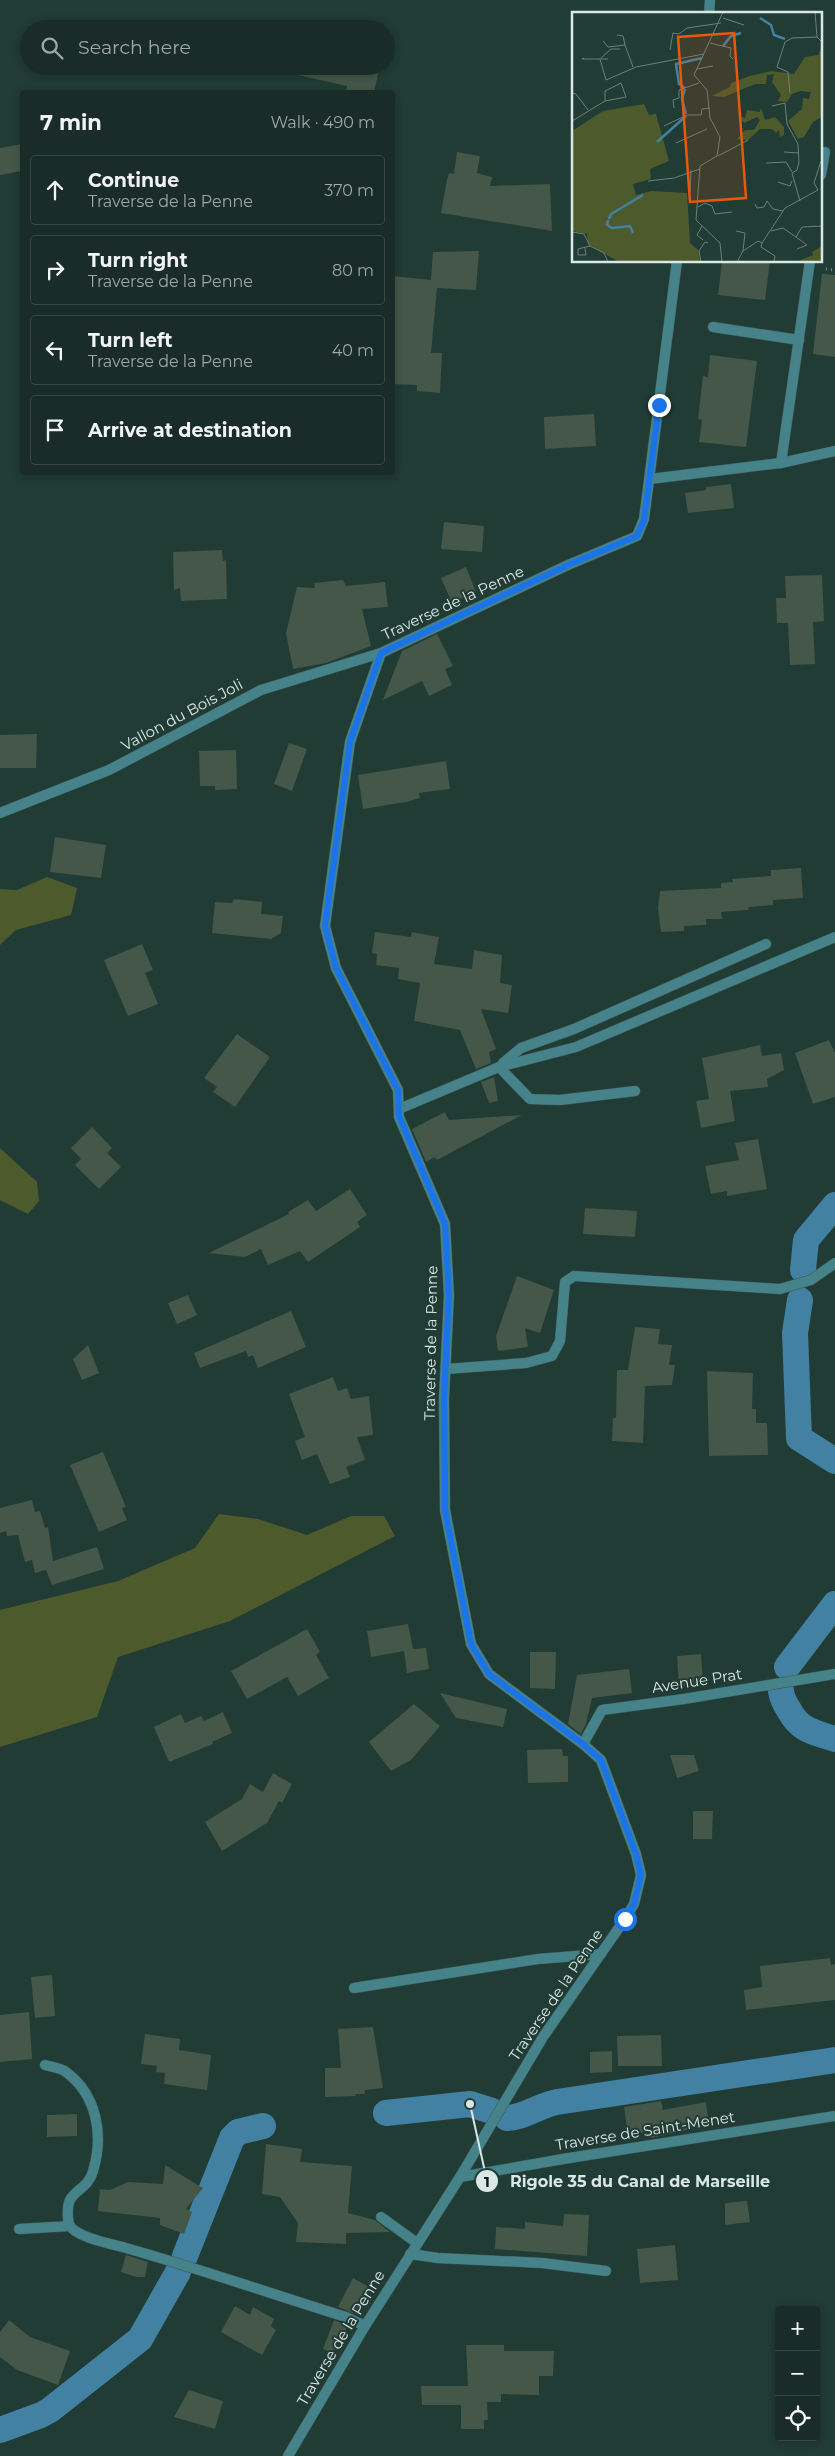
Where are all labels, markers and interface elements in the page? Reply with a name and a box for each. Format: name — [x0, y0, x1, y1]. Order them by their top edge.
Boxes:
inset map — [572, 12, 822, 262]
search box — [20, 20, 395, 75]
icon: search — [38, 34, 66, 62]
text: Search here — [78, 36, 191, 59]
text: 7 min — [40, 110, 102, 135]
text: Walk · 490 m — [270, 113, 375, 132]
text: Continue — [88, 169, 179, 192]
icon: ahead — [41, 176, 69, 204]
text: 370 m — [324, 181, 374, 200]
text: Traverse de la Penne — [88, 192, 253, 211]
text: Turn right — [88, 249, 188, 272]
icon: right — [41, 256, 69, 284]
text: 80 m — [332, 261, 374, 280]
text: Traverse de la Penne — [88, 272, 253, 291]
text: Turn left — [88, 329, 173, 352]
icon: left — [41, 336, 69, 364]
text: 40 m — [332, 341, 374, 360]
text: Traverse de la Penne — [88, 352, 253, 371]
route end — [648, 394, 671, 417]
icon: arrive — [41, 416, 69, 444]
text: Arrive at destination — [88, 419, 292, 442]
street label: Traverse de la Penne — [379, 561, 527, 644]
street label: Vallon du Bois Joli — [118, 674, 246, 755]
street label: Traverse de la Penne — [420, 1265, 441, 1421]
street label: Avenue Prat — [650, 1664, 744, 1697]
route start — [614, 1908, 637, 1931]
street label: Traverse de la Penne — [504, 1925, 607, 2064]
street label: Traverse de Saint-Menet — [554, 2107, 736, 2154]
callout: Rigole 35 du Canal de Marseille — [475, 2166, 780, 2197]
text: 1 — [484, 2172, 490, 2191]
text: Rigole 35 du Canal de Marseille — [510, 2172, 770, 2191]
street label: Traverse de la Penne — [293, 2267, 389, 2409]
map controls — [775, 2306, 820, 2441]
button: + — [775, 2306, 820, 2351]
button: − — [775, 2351, 820, 2396]
button: locate — [775, 2396, 820, 2441]

